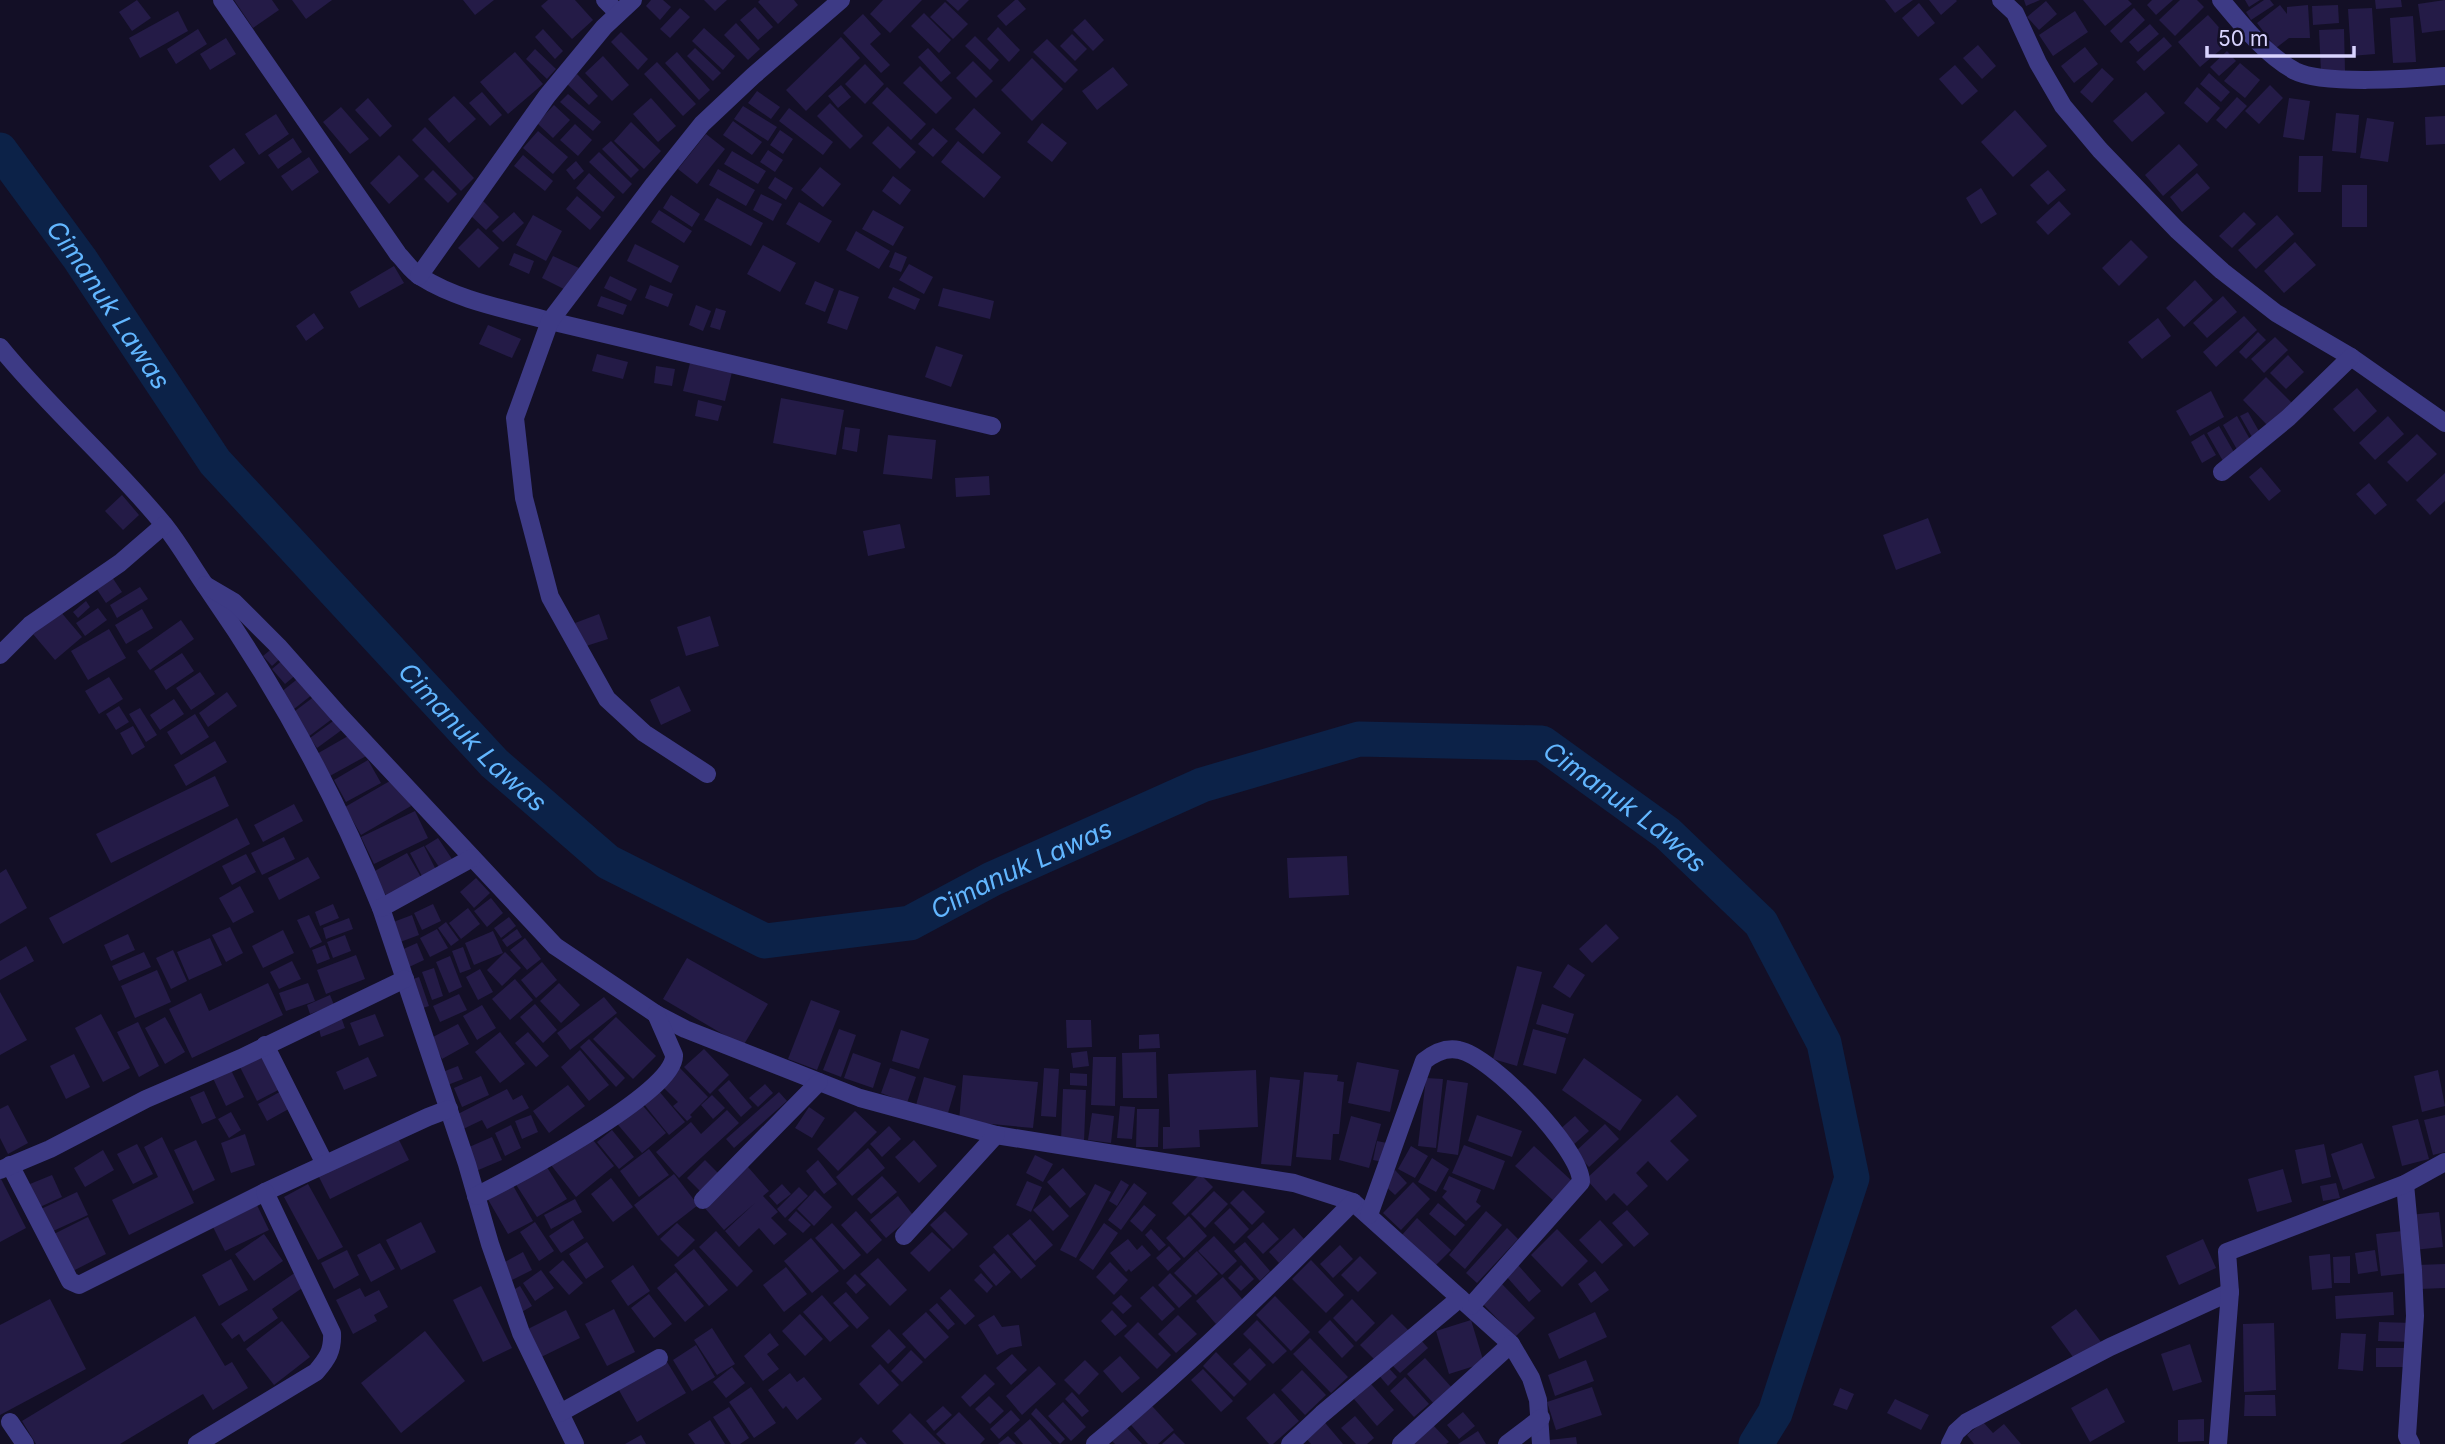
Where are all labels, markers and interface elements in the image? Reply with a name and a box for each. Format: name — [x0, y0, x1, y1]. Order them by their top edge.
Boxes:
scale bar — [2207, 14, 2354, 58]
text: 50 m — [2218, 26, 2268, 51]
water label: Cimanuk Lawas — [41, 214, 177, 395]
water label: Cimanuk Lawas — [393, 655, 554, 818]
water label: Cimanuk Lawas — [1538, 734, 1714, 879]
water label: Cimanuk Lawas — [925, 812, 1117, 925]

